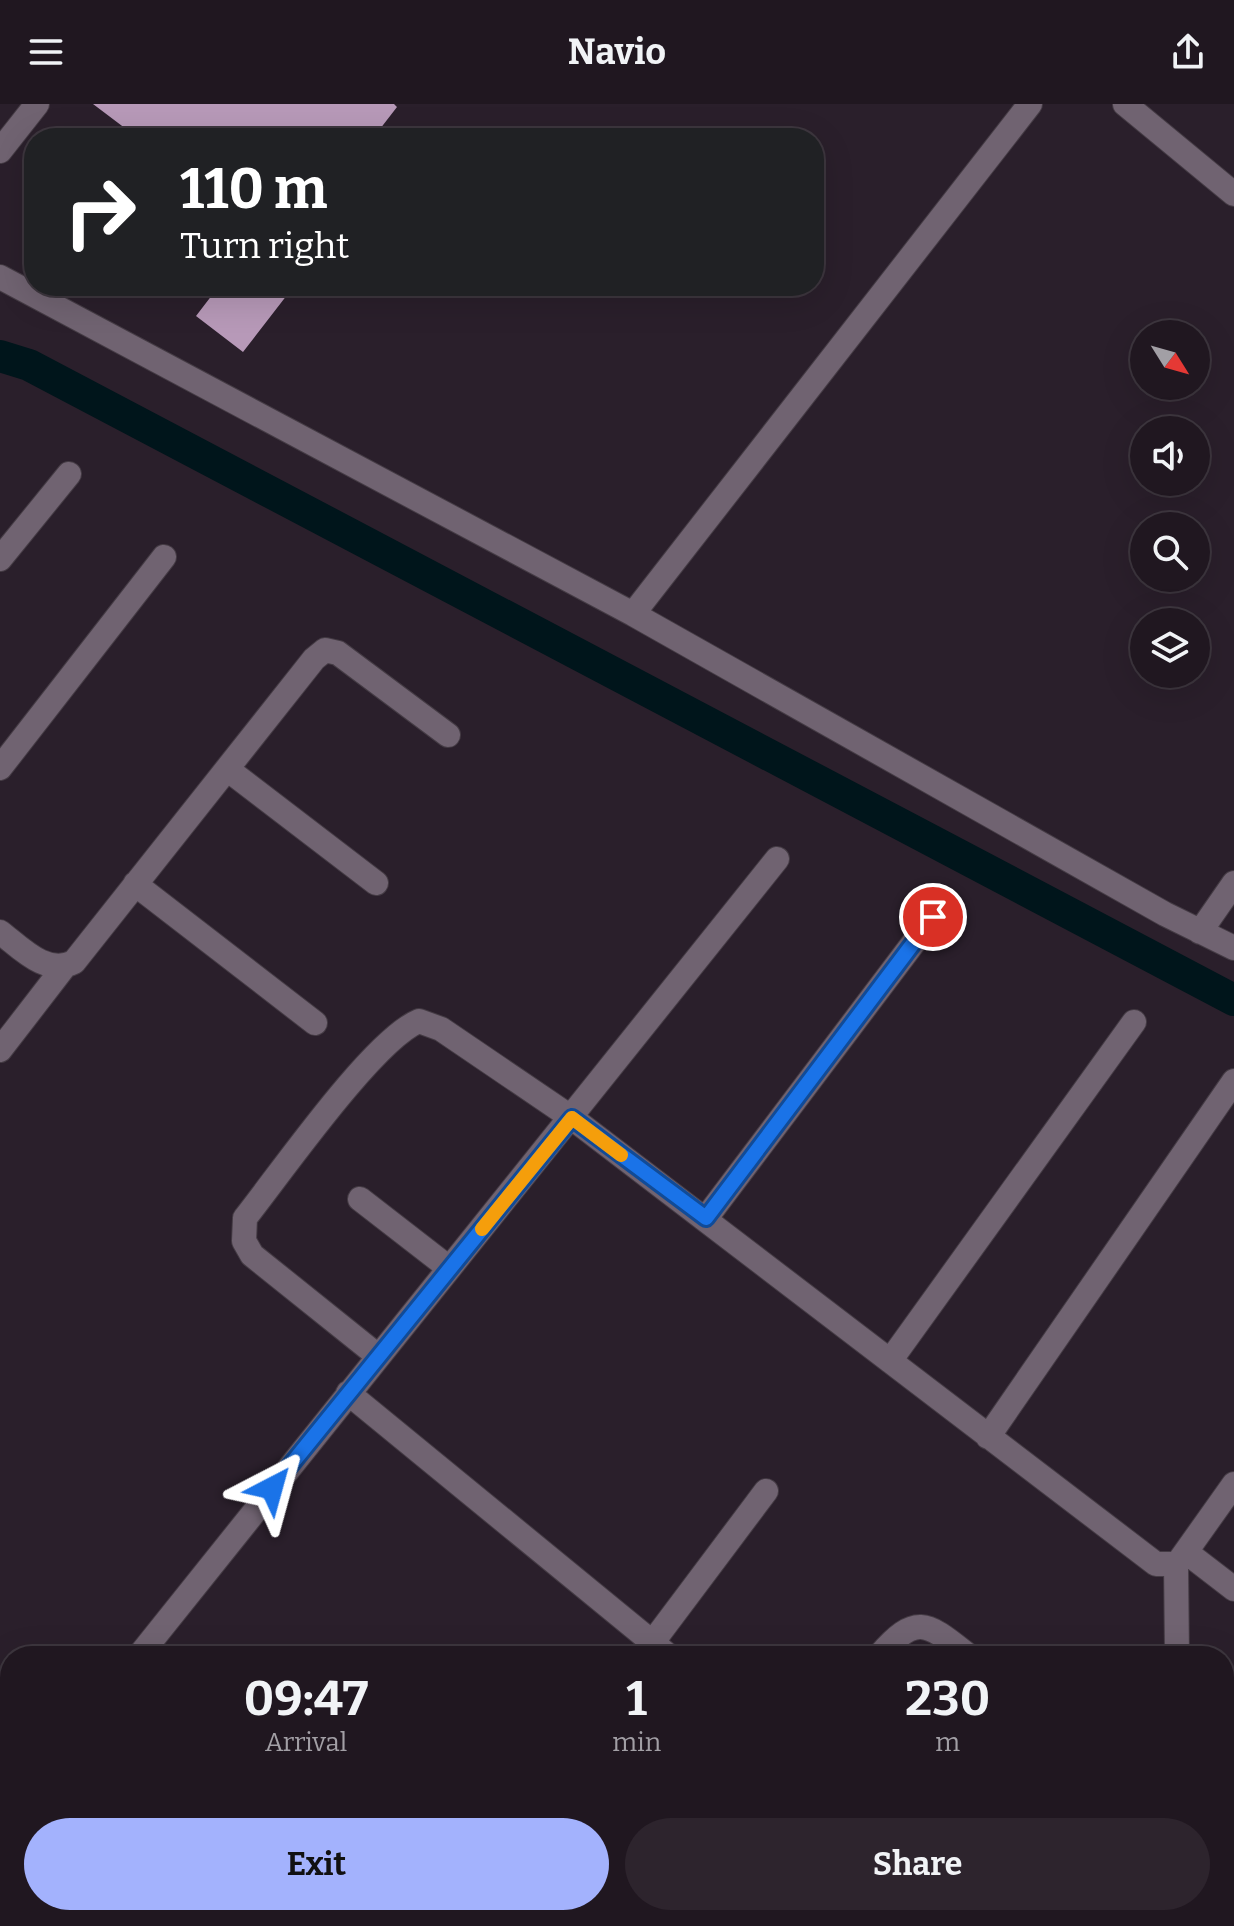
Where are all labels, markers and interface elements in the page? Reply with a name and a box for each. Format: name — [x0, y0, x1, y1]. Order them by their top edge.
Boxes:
icon: menu — [24, 30, 68, 74]
text: Navio — [568, 30, 666, 74]
icon: share — [1166, 30, 1210, 74]
text: 110 m — [180, 156, 327, 223]
icon: right — [48, 160, 152, 264]
text: Turn right — [180, 224, 349, 268]
north arrow — [1130, 320, 1210, 400]
map controls — [1130, 320, 1210, 688]
button: sound — [1130, 416, 1210, 496]
button: search — [1130, 512, 1210, 592]
button: layers — [1130, 608, 1210, 688]
pin — [899, 883, 967, 951]
icon: arrive — [911, 895, 955, 939]
position arrow — [230, 1446, 314, 1530]
text: 09:47 — [244, 1670, 368, 1728]
text: 1 — [626, 1670, 647, 1728]
text: 230 — [905, 1670, 990, 1728]
text: Arrival — [265, 1727, 347, 1758]
text: min — [612, 1727, 661, 1758]
text: m — [935, 1727, 960, 1758]
button: Exit — [24, 1818, 609, 1910]
button: Share — [625, 1818, 1210, 1910]

